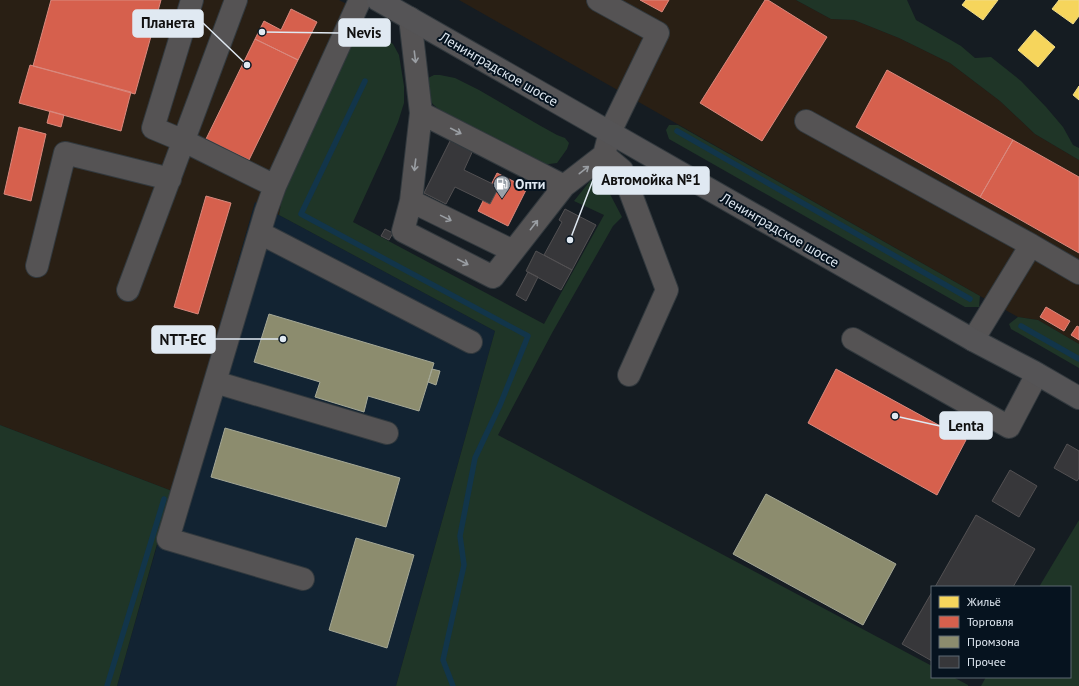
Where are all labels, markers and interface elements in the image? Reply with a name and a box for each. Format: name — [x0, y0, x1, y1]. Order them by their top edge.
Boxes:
callout: Планета — [133, 10, 203, 37]
text: Планета — [141, 13, 195, 32]
callout: Nevis — [339, 19, 390, 46]
text: Nevis — [347, 23, 381, 42]
street label: Ленинградское шоссе — [436, 27, 562, 110]
one-way arrow — [411, 50, 418, 63]
one-way arrow — [450, 127, 462, 135]
one-way arrow — [411, 158, 419, 171]
one-way arrow — [579, 166, 590, 175]
callout: Автомойка №1 — [593, 167, 709, 194]
text: Автомойка №1 — [601, 170, 701, 189]
fuel station icon: Опти — [492, 174, 512, 199]
place label: Опти — [515, 175, 545, 193]
street label: Ленинградское шоссе — [717, 188, 843, 271]
one-way arrow — [440, 215, 452, 222]
one-way arrow — [530, 219, 538, 230]
one-way arrow — [457, 259, 469, 266]
callout: NTT-EC — [152, 326, 215, 353]
text: NTT-EC — [160, 330, 207, 349]
callout: Lenta — [940, 412, 992, 439]
text: Lenta — [948, 416, 984, 435]
legend — [931, 586, 1071, 678]
text: Жильё — [966, 594, 1001, 609]
text: Торговля — [967, 614, 1013, 629]
text: Промзона — [967, 634, 1020, 649]
text: Прочее — [967, 654, 1006, 669]

